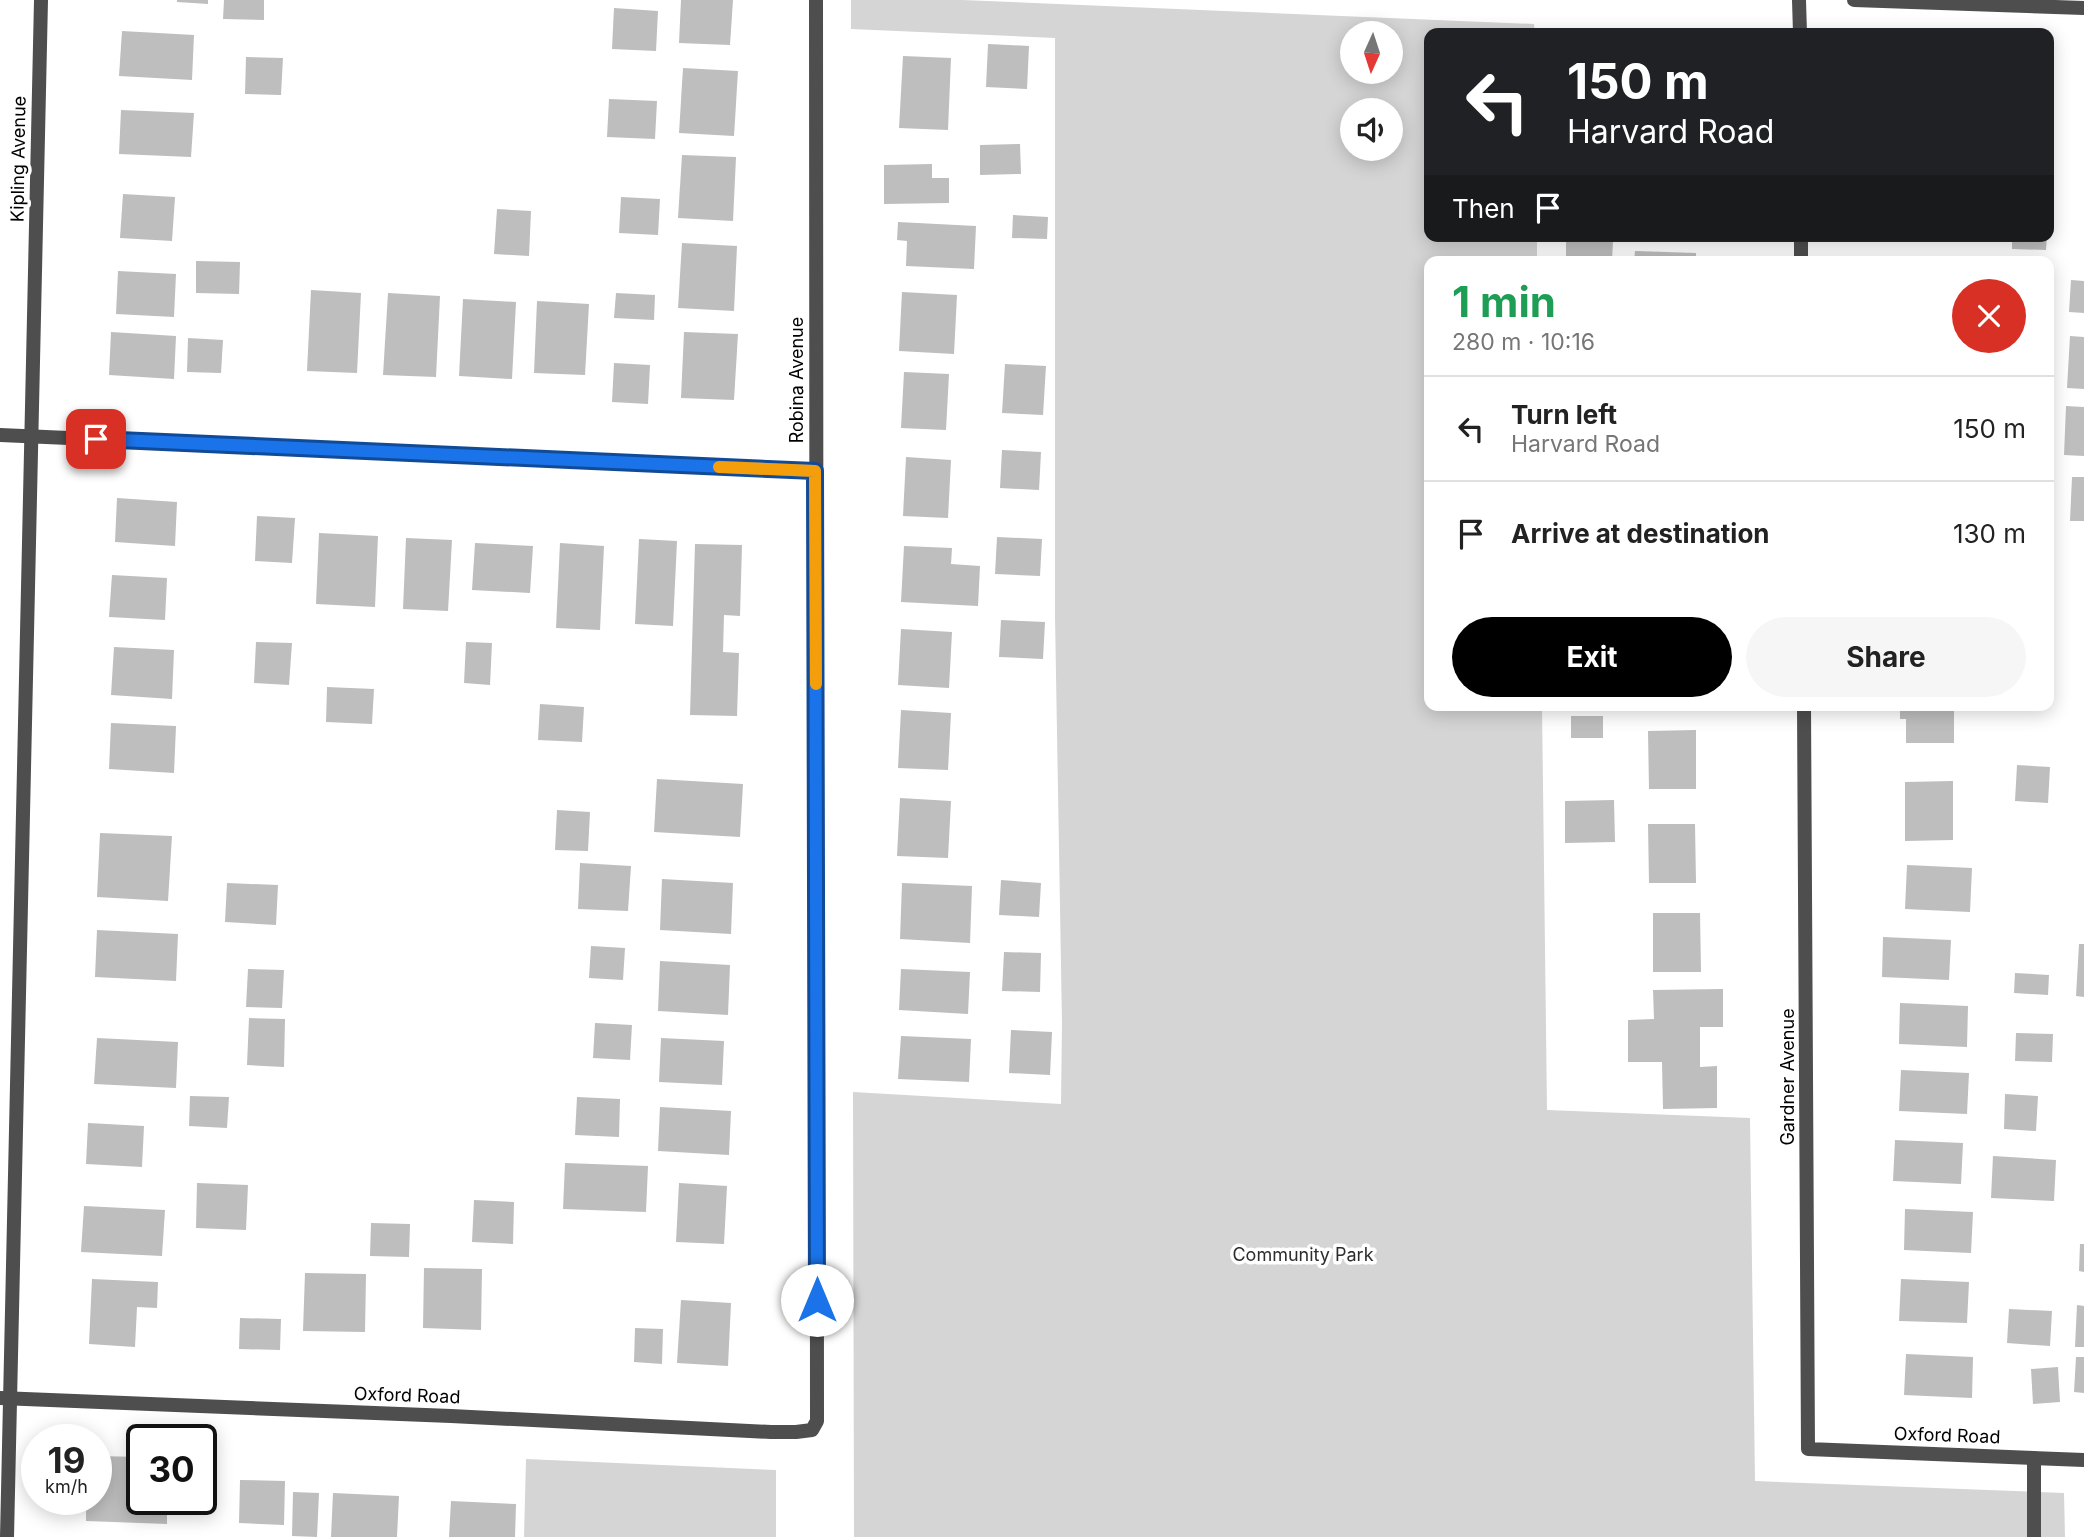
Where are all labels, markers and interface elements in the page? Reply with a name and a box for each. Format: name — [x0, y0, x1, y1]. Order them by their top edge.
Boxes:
north arrow — [1340, 21, 1404, 84]
map controls — [1340, 21, 1403, 161]
text: 150 m — [1567, 52, 1709, 111]
icon: left — [1452, 56, 1543, 147]
street label: Kipling Avenue — [6, 96, 30, 222]
button: sound — [1340, 98, 1403, 161]
text: Harvard Road — [1567, 112, 1774, 151]
icon: arrive — [1529, 189, 1567, 227]
text: Then — [1452, 193, 1515, 224]
text: 1 min — [1452, 276, 1556, 327]
button: close — [1952, 279, 2026, 353]
street label: Robina Avenue — [786, 317, 807, 443]
text: 280 m · 10:16 — [1452, 328, 1595, 356]
text: Turn left — [1511, 399, 1617, 430]
pin — [66, 409, 126, 469]
icon: left — [1452, 410, 1490, 448]
text: 150 m — [1953, 413, 2026, 444]
icon: arrive — [77, 420, 115, 458]
text: Harvard Road — [1511, 430, 1660, 458]
icon: arrive — [1452, 515, 1490, 553]
text: Arrive at destination — [1511, 518, 1770, 549]
text: 130 m — [1953, 518, 2026, 549]
button: Exit — [1452, 617, 1732, 697]
button: Share — [1746, 617, 2026, 697]
street label: Gardner Avenue — [1777, 1008, 1798, 1146]
park label: Community Park — [1232, 1244, 1374, 1265]
position arrow — [780, 1263, 854, 1337]
street label: Oxford Road — [353, 1383, 461, 1407]
street label: Oxford Road — [1893, 1423, 2001, 1447]
speed limit sign: 30 — [126, 1424, 217, 1515]
text: 19 — [48, 1439, 85, 1481]
text: km/h — [45, 1476, 88, 1497]

